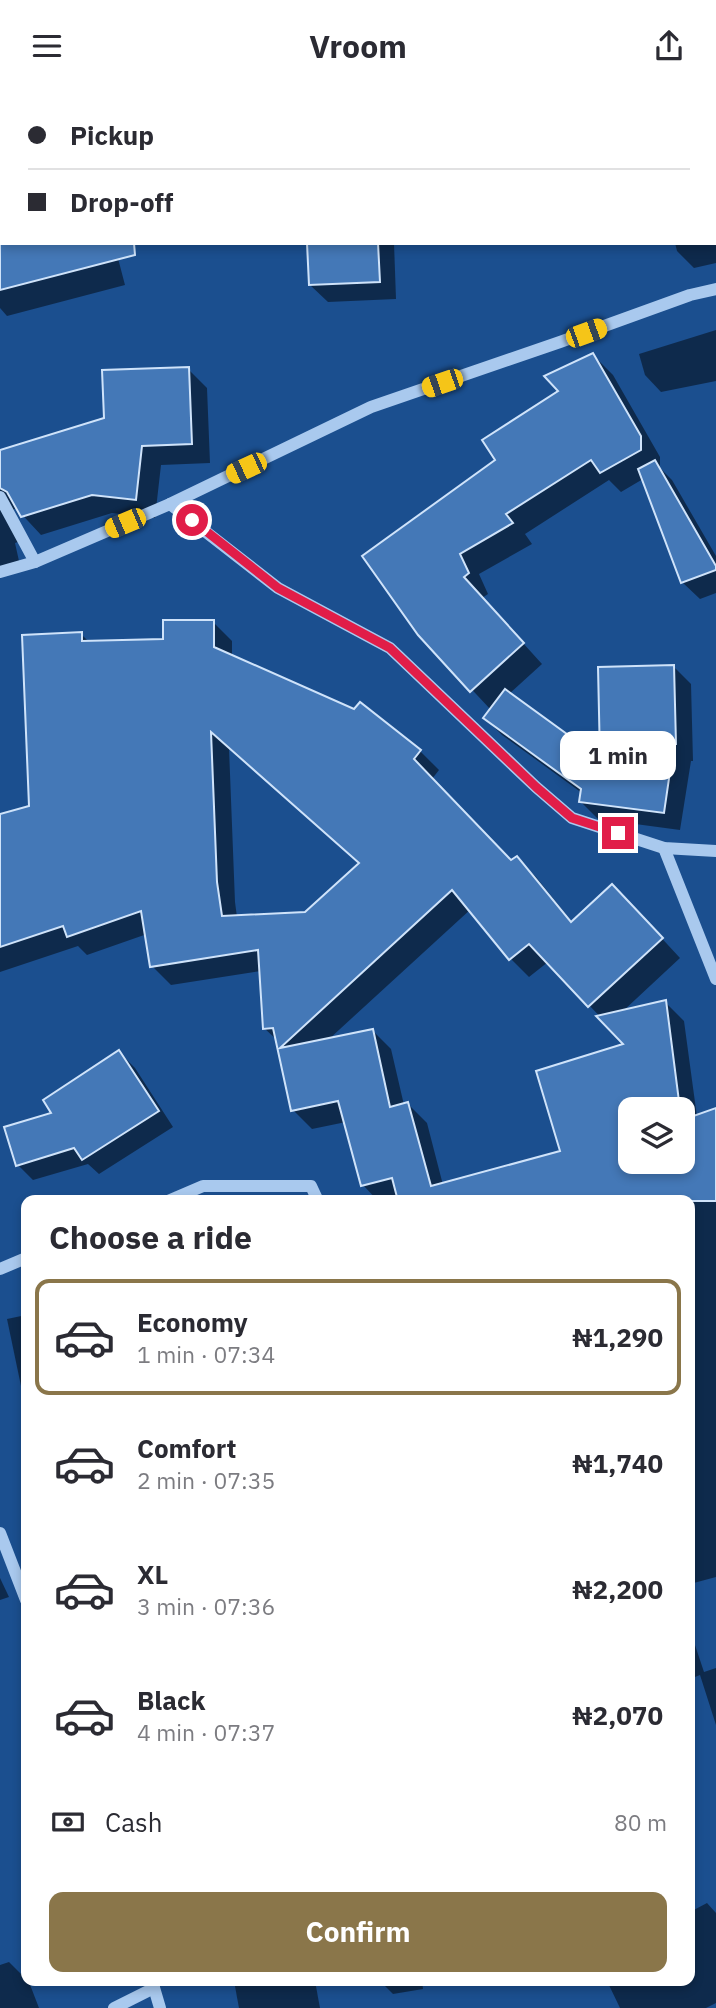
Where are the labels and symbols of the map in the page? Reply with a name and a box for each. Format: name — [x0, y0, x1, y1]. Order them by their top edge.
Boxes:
car — [563, 316, 610, 350]
car — [419, 366, 466, 400]
car — [223, 450, 270, 486]
route start — [176, 504, 208, 536]
car — [102, 505, 149, 541]
callout: 1 min — [560, 731, 676, 781]
route end — [602, 817, 634, 849]

